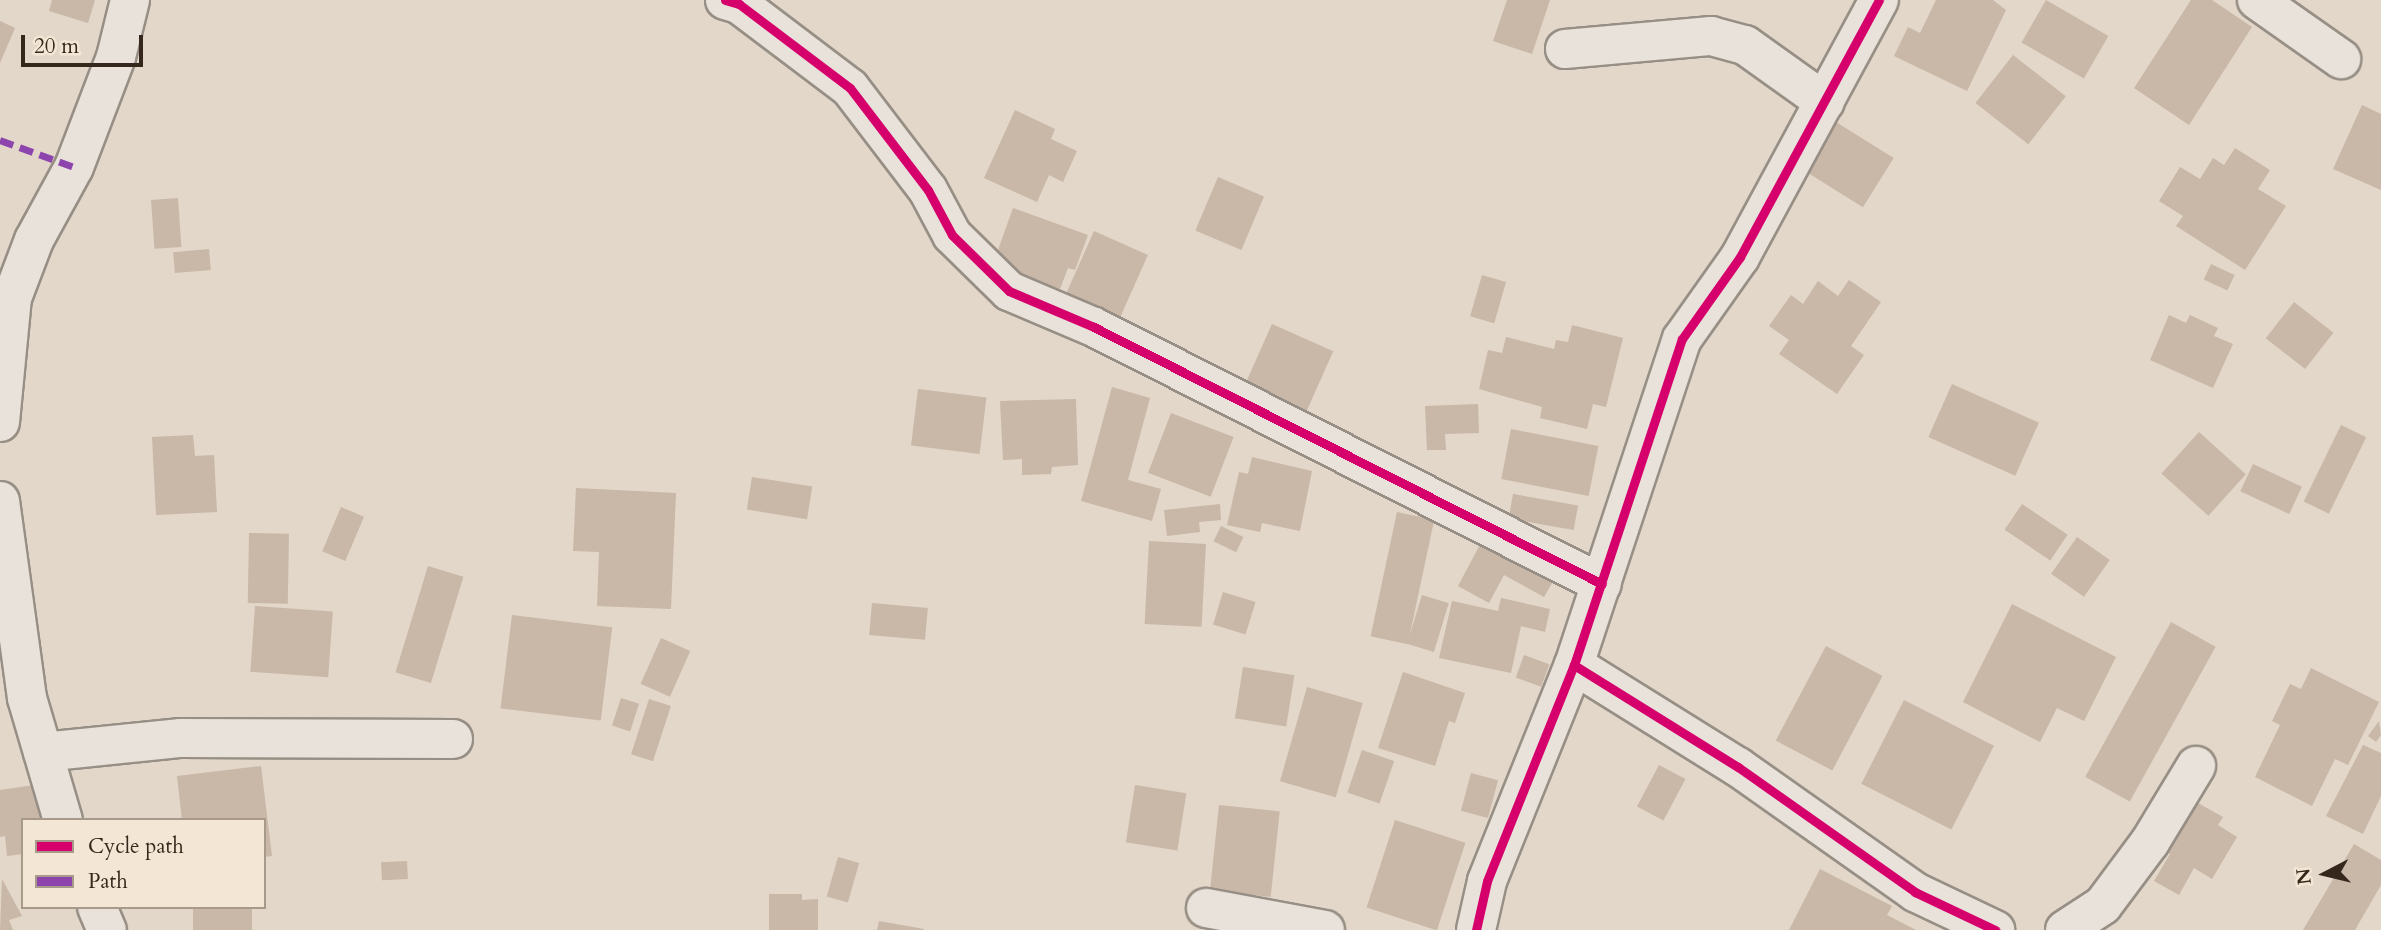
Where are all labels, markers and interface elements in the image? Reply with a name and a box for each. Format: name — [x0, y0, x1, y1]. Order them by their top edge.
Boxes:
scale bar — [24, 21, 147, 65]
text: 20 m — [34, 32, 79, 61]
legend — [21, 818, 266, 909]
text: Cycle path — [88, 832, 184, 861]
north arrow — [2290, 839, 2360, 909]
text: Path — [88, 867, 128, 896]
text: N — [2290, 867, 2318, 886]

